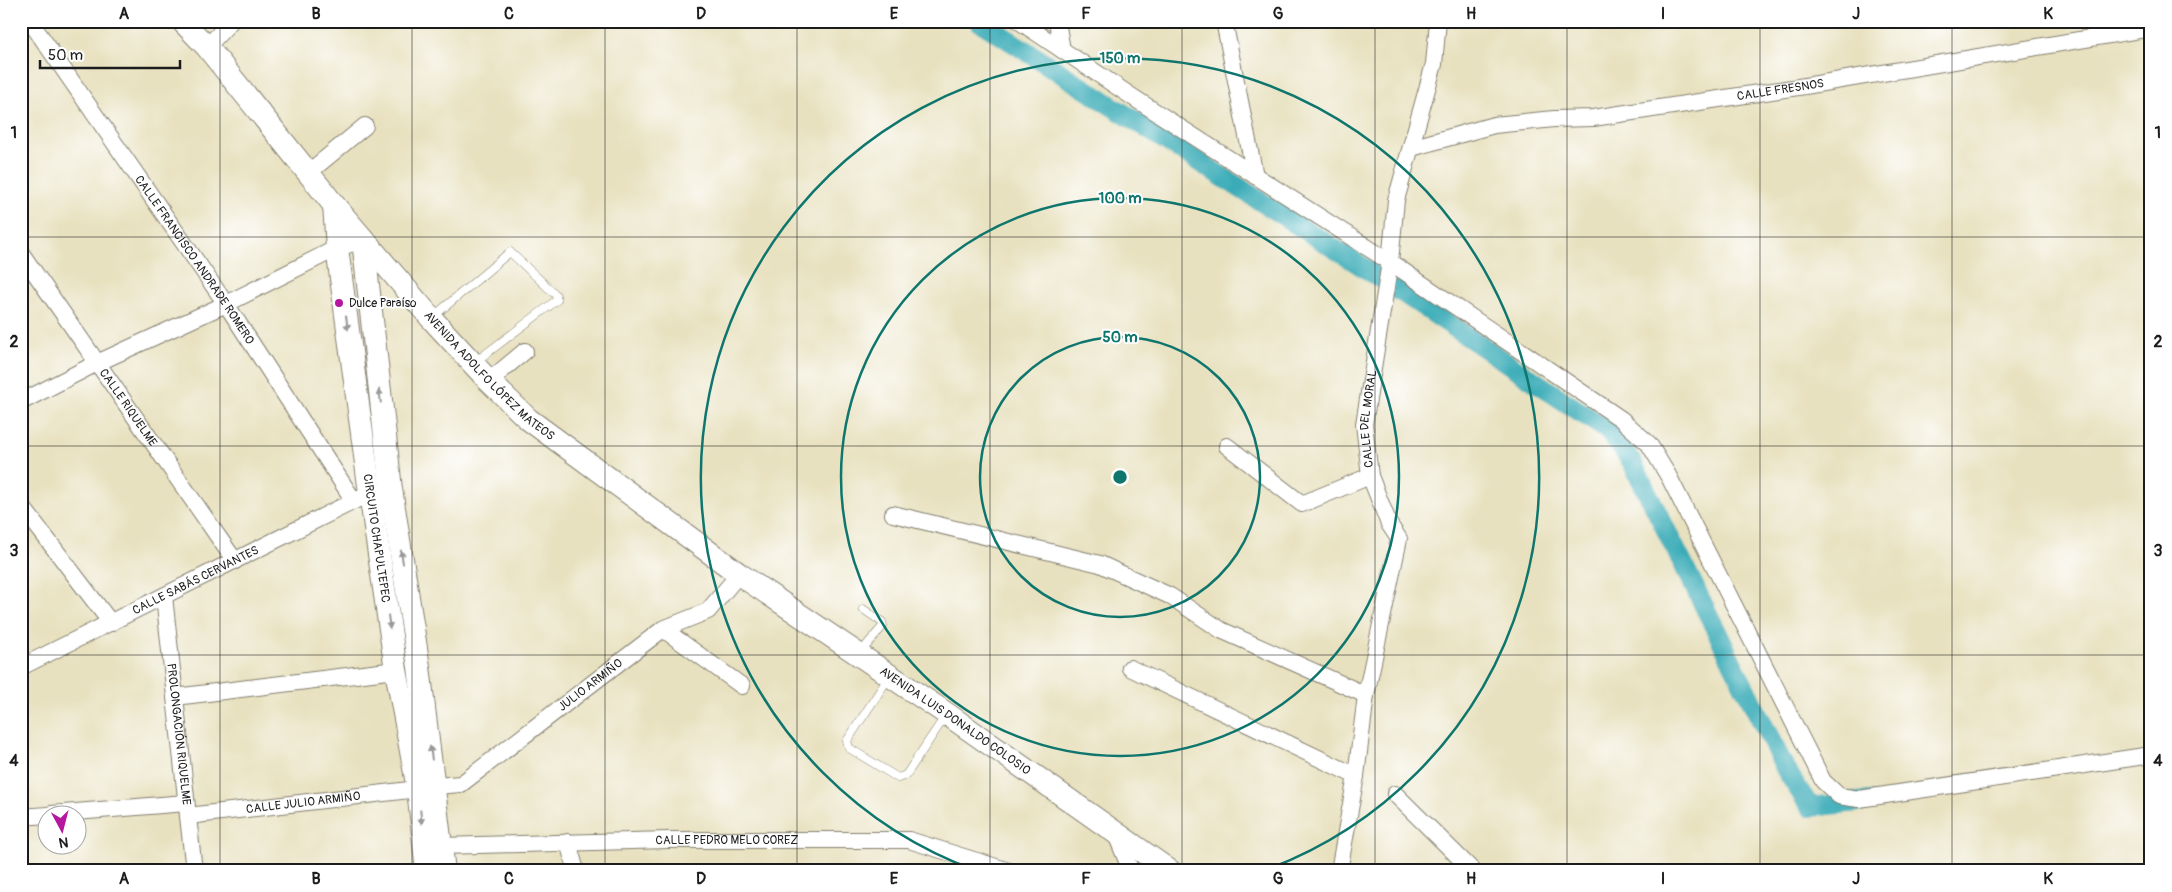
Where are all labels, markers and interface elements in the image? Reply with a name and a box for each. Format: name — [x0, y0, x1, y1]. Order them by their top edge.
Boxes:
text: A — [119, 4, 130, 24]
text: B — [311, 4, 321, 24]
text: C — [504, 4, 514, 24]
text: D — [696, 4, 706, 24]
text: E — [890, 4, 899, 24]
text: F — [1081, 4, 1091, 24]
text: G — [1273, 4, 1284, 24]
text: H — [1466, 4, 1476, 24]
text: I — [1661, 4, 1665, 24]
text: J — [1852, 4, 1860, 24]
text: K — [2043, 4, 2053, 24]
scale bar — [40, 38, 180, 70]
text: 50 m — [48, 46, 83, 65]
text: 150 m — [1100, 49, 1140, 68]
street label: CALLE FRESNOS — [1736, 75, 1825, 104]
text: 1 — [11, 123, 17, 143]
text: 1 — [2155, 123, 2161, 143]
street label: CALLE FRANCISCO ANDRADE ROMERO — [132, 172, 258, 347]
text: 100 m — [1099, 189, 1141, 208]
place label: Dulce Paraíso — [349, 296, 417, 311]
marker: Dulce Paraíso — [333, 297, 345, 309]
street label: AVENIDA ADOLFO LÓPEZ MATEOS — [421, 308, 558, 444]
one-way arrow — [343, 315, 351, 331]
text: 50 m — [1103, 328, 1137, 347]
text: 2 — [10, 332, 19, 352]
text: 2 — [2154, 332, 2163, 352]
street label: CALLE RIQUELME — [96, 366, 160, 449]
street label: CALLE DEL MORAL — [1356, 369, 1380, 468]
one-way arrow — [376, 388, 384, 404]
centre of rings — [1111, 468, 1129, 486]
street label: CIRCUITO CHAPULTEPEC — [360, 473, 393, 604]
text: 3 — [10, 541, 19, 561]
text: 3 — [2154, 541, 2163, 561]
street label: CALLE SABÁS CERVANTES — [130, 542, 261, 618]
one-way arrow — [398, 549, 406, 565]
one-way arrow — [385, 615, 393, 631]
street label: JULIO ARMIÑO — [555, 655, 626, 714]
street label: PROLONGACIÓN RIQUELME — [164, 662, 194, 806]
street label: AVENIDA LUIS DONALDO COLOSIO — [877, 664, 1034, 778]
one-way arrow — [427, 744, 435, 760]
text: 4 — [9, 751, 19, 771]
text: 4 — [2153, 751, 2163, 771]
street label: CALLE JULIO ARMIÑO — [245, 788, 362, 817]
north arrow — [38, 804, 88, 854]
one-way arrow — [418, 809, 426, 825]
street label: CALLE PEDRO MELO COREZ — [655, 832, 798, 848]
text: N — [58, 833, 69, 851]
text: A — [119, 869, 130, 889]
text: B — [311, 869, 321, 889]
text: C — [504, 869, 514, 889]
text: D — [696, 869, 706, 889]
text: E — [890, 869, 899, 889]
text: F — [1081, 869, 1091, 889]
text: G — [1273, 869, 1284, 889]
text: H — [1466, 869, 1476, 889]
text: I — [1661, 869, 1665, 889]
text: J — [1852, 869, 1860, 889]
text: K — [2043, 869, 2053, 889]

